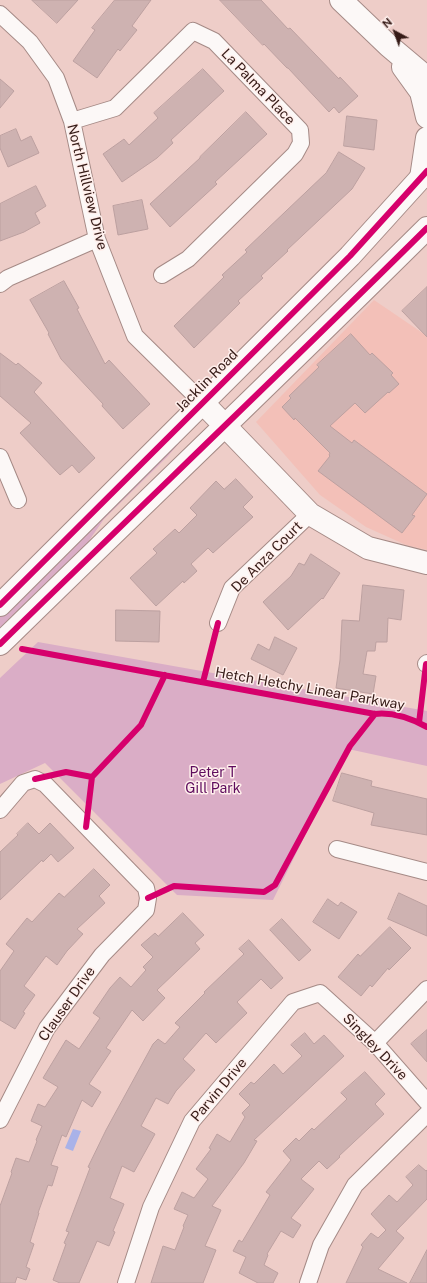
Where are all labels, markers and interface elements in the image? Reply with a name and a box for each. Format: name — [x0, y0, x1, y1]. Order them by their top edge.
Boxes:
north arrow — [375, 12, 415, 52]
text: N — [380, 16, 394, 30]
street label: La Palma Place — [217, 45, 299, 129]
street label: North Hillview Drive — [63, 122, 111, 252]
street label: Jacklin Road — [172, 346, 242, 416]
street label: De Anza Court — [228, 518, 306, 596]
street label: Hetch Hetchy Linear Parkway — [214, 664, 406, 714]
park label: Peter T Gill Park — [185, 765, 241, 798]
street label: Clauser Drive — [35, 964, 99, 1044]
street label: Singley Drive — [339, 1010, 411, 1084]
street label: Parvin Drive — [188, 1055, 250, 1125]

